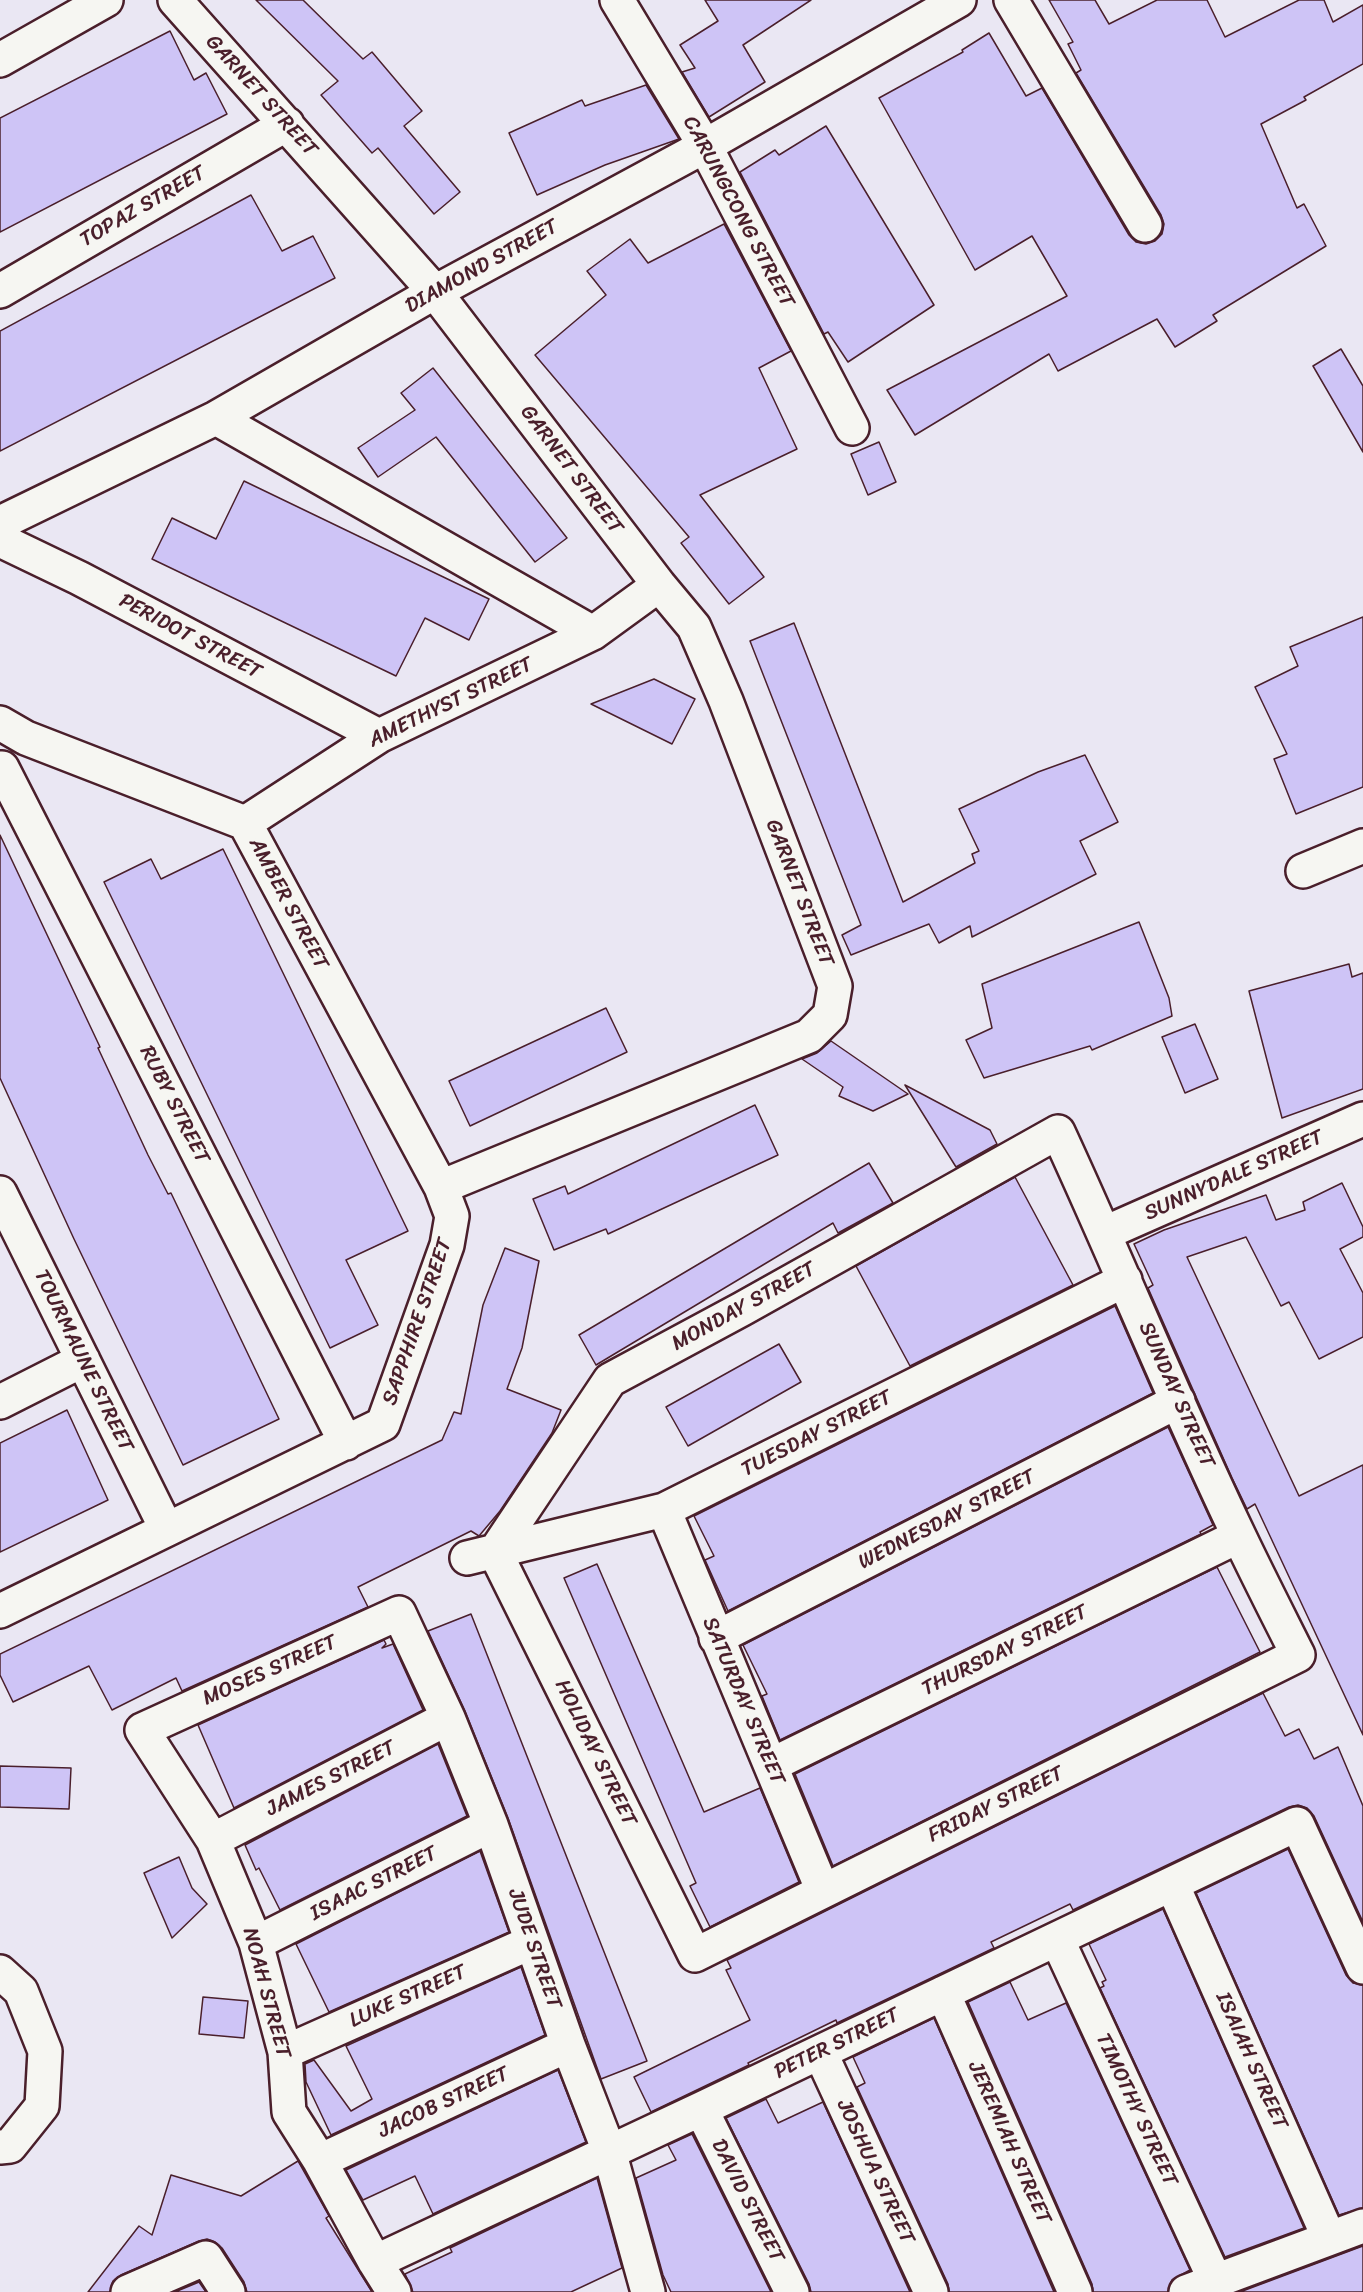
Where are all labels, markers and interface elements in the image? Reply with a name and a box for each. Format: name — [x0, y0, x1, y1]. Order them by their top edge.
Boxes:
street label: GARNET STREET — [200, 30, 322, 162]
street label: CARUNGCONG STREET — [677, 112, 799, 312]
street label: TOPAZ STREET — [76, 161, 210, 253]
street label: DIAMOND STREET — [401, 215, 563, 319]
street label: GARNET STREET — [514, 401, 628, 539]
street label: PERIDOT STREET — [114, 589, 266, 685]
street label: AMETHYST STREET — [365, 652, 537, 754]
street label: GARNET STREET — [759, 816, 839, 970]
street label: AMBER STREET — [243, 834, 333, 974]
street label: RUBY STREET — [133, 1042, 215, 1168]
street label: SUNNYDALE STREET — [1141, 1125, 1327, 1227]
street label: SAPPHIRE STREET — [378, 1235, 458, 1409]
street label: MONDAY STREET — [668, 1257, 820, 1357]
street label: TOURMAUNE STREET — [28, 1266, 138, 1456]
street label: SUNDAY STREET — [1133, 1318, 1219, 1472]
street label: TUESDAY STREET — [738, 1385, 896, 1483]
street label: WEDNESDAY STREET — [854, 1464, 1040, 1576]
street label: THURSDAY STREET — [918, 1600, 1092, 1702]
street label: SATURDAY STREET — [696, 1613, 790, 1789]
street label: MOSES STREET — [199, 1630, 341, 1712]
street label: HOLIDAY STREET — [549, 1676, 641, 1830]
street label: JAMES STREET — [262, 1736, 400, 1822]
street label: FRIDAY STREET — [924, 1761, 1068, 1849]
street label: ISAAC STREET — [306, 1841, 442, 1927]
street label: JUDE STREET — [502, 1886, 566, 2012]
street label: NOAH STREET — [236, 1925, 296, 2061]
street label: LUKE STREET — [346, 1960, 470, 2034]
street label: ISAIAH STREET — [1209, 1988, 1293, 2134]
street label: PETER STREET — [770, 2003, 904, 2085]
street label: TIMOTHY STREET — [1090, 2030, 1182, 2190]
street label: JEREMIAH STREET — [962, 2058, 1056, 2228]
street label: JACOB STREET — [375, 2062, 513, 2144]
street label: JOSHUA STREET — [831, 2096, 919, 2248]
street label: DAVID STREET — [705, 2135, 789, 2267]

